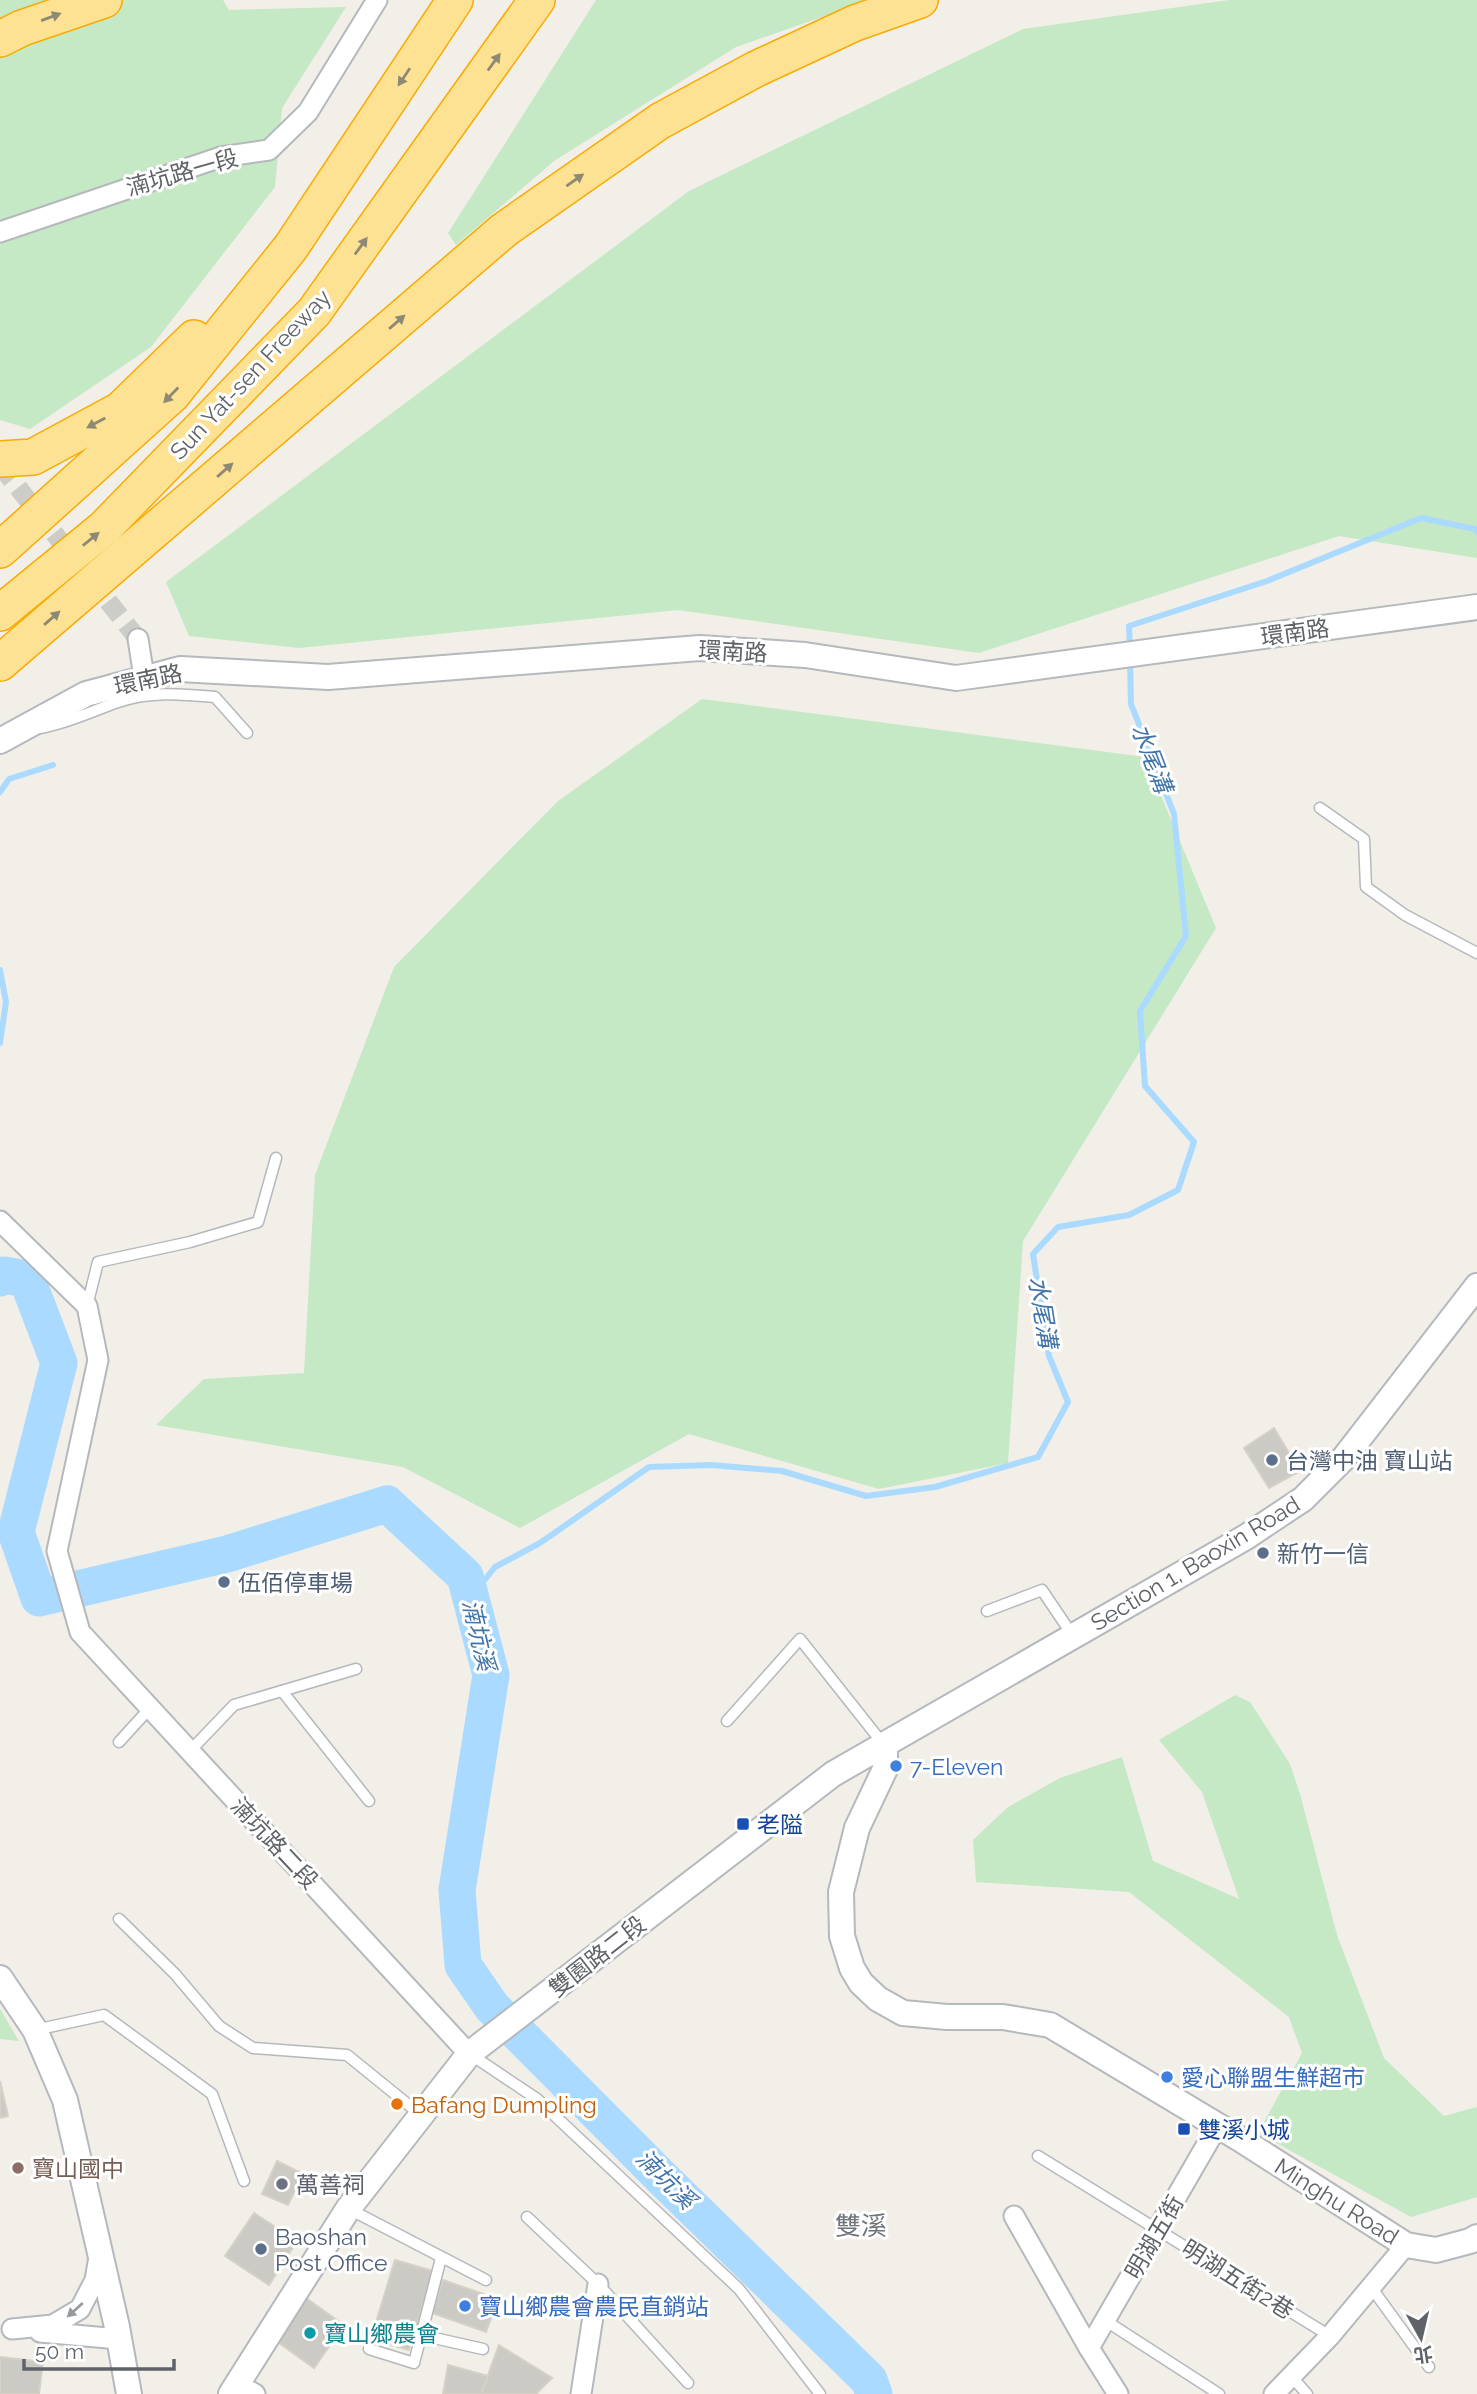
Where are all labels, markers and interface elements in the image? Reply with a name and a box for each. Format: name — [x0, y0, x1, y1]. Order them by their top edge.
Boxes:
one-way arrow — [40, 11, 61, 22]
one-way arrow — [487, 53, 501, 71]
one-way arrow — [398, 68, 411, 87]
street label: 湳坑路一段 — [123, 143, 241, 201]
one-way arrow — [566, 173, 584, 187]
one-way arrow — [354, 237, 368, 255]
street label: Sun Yat-sen Freeway — [164, 283, 336, 465]
one-way arrow — [389, 315, 406, 330]
one-way arrow — [163, 386, 179, 403]
one-way arrow — [85, 417, 105, 429]
one-way arrow — [216, 463, 233, 478]
one-way arrow — [81, 531, 99, 546]
one-way arrow — [43, 610, 61, 626]
street label: 環南路 — [1259, 614, 1331, 650]
street label: 環南路 — [698, 636, 768, 666]
street label: 環南路 — [111, 659, 185, 699]
water label: 水尾溝 — [1126, 719, 1180, 800]
water label: 水尾溝 — [1023, 1274, 1063, 1353]
place label: 台灣中油 寶山站 — [1286, 1447, 1453, 1474]
marker: 台灣中油 寶山站 — [1264, 1452, 1280, 1468]
street label: Section 1, Baoxin Road — [1086, 1490, 1304, 1636]
place label: 新竹一信 — [1277, 1540, 1369, 1567]
marker: 新竹一信 — [1255, 1545, 1271, 1561]
place label: 伍佰停車場 — [238, 1569, 353, 1596]
marker: 伍佰停車場 — [216, 1574, 232, 1590]
water label: 湳坑溪 — [457, 1597, 502, 1676]
place label: 7-Eleven — [910, 1753, 1004, 1780]
marker: 7-Eleven — [888, 1758, 904, 1774]
street label: 湳坑路二段 — [226, 1792, 324, 1894]
place label: 老隘 — [757, 1811, 803, 1838]
marker: 老隘 — [735, 1816, 751, 1832]
street label: 雙園路二段 — [543, 1910, 651, 2002]
place label: 愛心聯盟生鮮超市 — [1181, 2064, 1365, 2091]
marker: 愛心聯盟生鮮超市 — [1159, 2069, 1175, 2085]
place label: Bafang Dumpling — [411, 2091, 597, 2118]
marker: Bafang Dumpling — [389, 2096, 405, 2112]
place label: 雙溪小城 — [1198, 2116, 1290, 2143]
marker: 雙溪小城 — [1176, 2121, 1192, 2137]
water label: 湳坑溪 — [630, 2143, 704, 2217]
street label: Minghu Road — [1270, 2152, 1404, 2250]
place label: 寶山國中 — [32, 2155, 124, 2182]
marker: 寶山國中 — [10, 2160, 26, 2176]
place label: 萬善祠 — [296, 2171, 365, 2198]
marker: 萬善祠 — [274, 2176, 290, 2192]
street label: 明湖五街 — [1119, 2190, 1189, 2284]
district label: 雙溪 — [835, 2211, 887, 2241]
place label: Baoshan Post Office — [275, 2223, 388, 2276]
street label: 明湖五街2巷 — [1177, 2234, 1299, 2324]
marker: Baoshan Post Office — [253, 2241, 269, 2257]
place label: 寶山鄉農會農民直銷站 — [479, 2293, 709, 2320]
marker: 寶山鄉農會農民直銷站 — [457, 2298, 473, 2314]
one-way arrow — [66, 2302, 83, 2318]
north arrow — [1386, 2303, 1456, 2373]
place label: 寶山鄉農會 — [324, 2320, 439, 2347]
marker: 寶山鄉農會 — [302, 2325, 318, 2341]
scale bar — [24, 2328, 175, 2372]
text: 50 m — [35, 2339, 84, 2364]
text: 北 — [1412, 2343, 1434, 2367]

